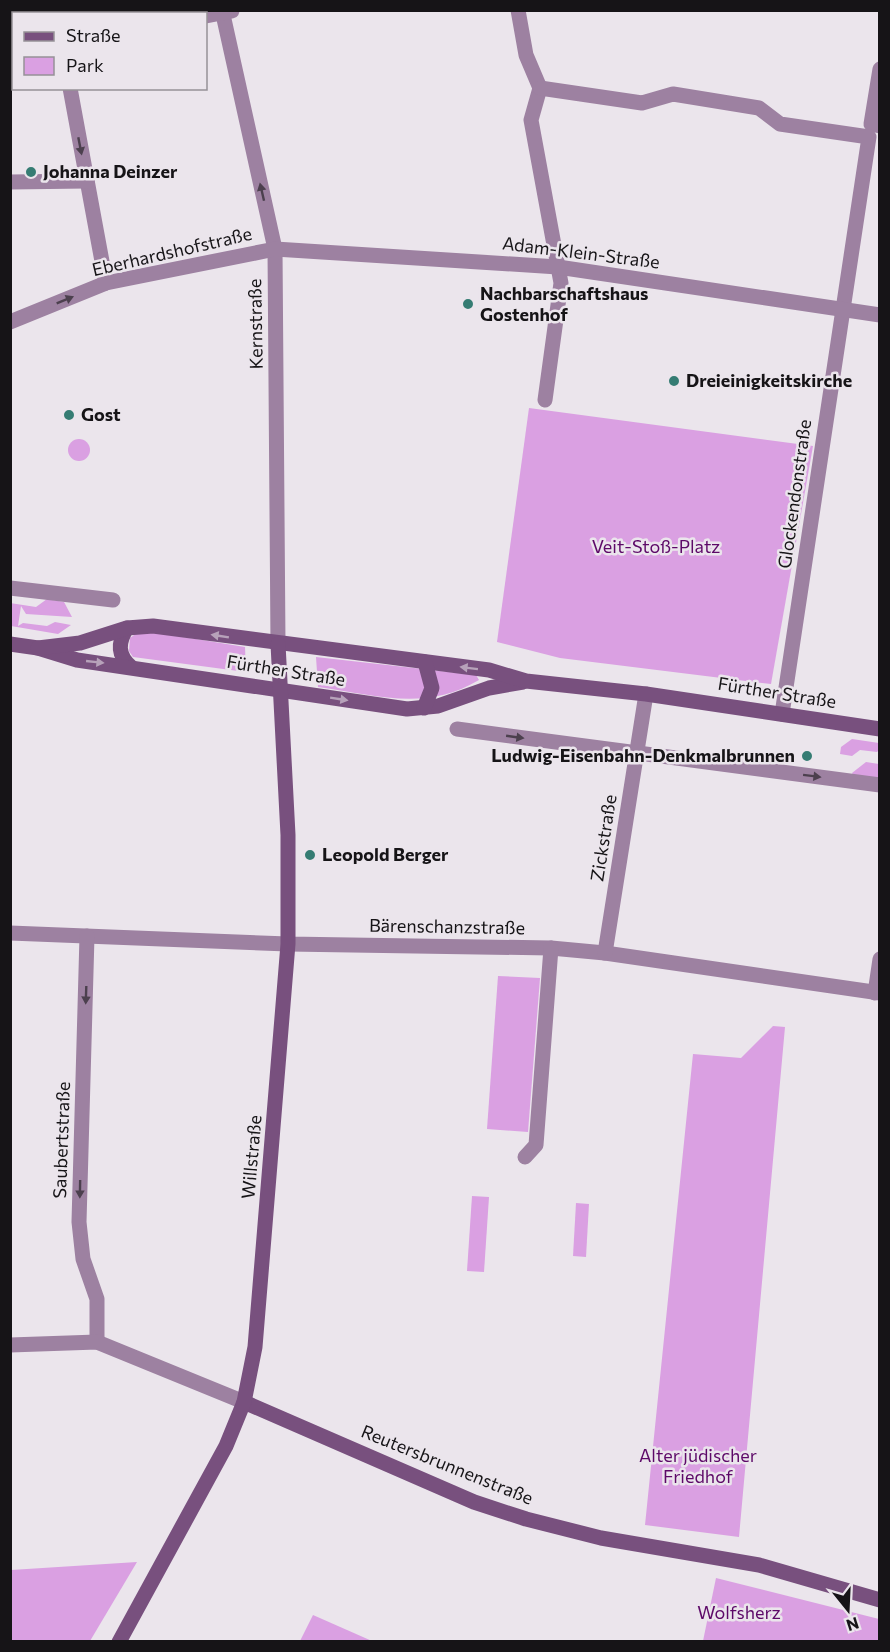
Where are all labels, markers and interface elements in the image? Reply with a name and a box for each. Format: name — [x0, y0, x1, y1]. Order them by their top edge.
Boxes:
legend — [12, 12, 207, 90]
text: Straße — [66, 24, 121, 46]
text: Park — [66, 54, 104, 76]
one-way arrow — [76, 137, 85, 156]
place label: Johanna Deinzer — [43, 160, 178, 182]
marker: Johanna Deinzer — [24, 165, 38, 179]
one-way arrow — [257, 183, 267, 201]
street label: Eberhardshofstraße — [90, 222, 254, 280]
street label: Adam-Klein-Straße — [501, 231, 661, 273]
street label: Kernstraße — [243, 278, 267, 370]
place label: Nachbarschaftshaus Gostenhof — [480, 282, 648, 325]
one-way arrow — [56, 295, 74, 305]
marker: Nachbarschaftshaus Gostenhof — [461, 297, 475, 311]
place label: Dreieinigkeitskirche — [686, 369, 852, 391]
marker: Dreieinigkeitskirche — [667, 374, 681, 388]
place label: Gost — [81, 403, 121, 425]
marker: Gost — [62, 408, 76, 422]
street label: Glockendonstraße — [773, 418, 815, 570]
park label: Veit-Stoß-Platz — [592, 535, 720, 557]
one-way arrow — [211, 631, 230, 640]
street label: Fürther Straße — [225, 650, 347, 690]
one-way arrow — [86, 657, 105, 666]
one-way arrow — [459, 663, 478, 673]
street label: Fürther Straße — [716, 672, 838, 712]
one-way arrow — [330, 694, 349, 703]
one-way arrow — [506, 732, 525, 741]
place label: Ludwig-Eisenbahn-Denkmalbrunnen — [491, 744, 795, 766]
marker: Ludwig-Eisenbahn-Denkmalbrunnen — [800, 749, 814, 763]
one-way arrow — [803, 772, 822, 781]
street label: Zickstraße — [585, 793, 621, 883]
place label: Leopold Berger — [322, 843, 449, 865]
marker: Leopold Berger — [303, 848, 317, 862]
street label: Bärenschanzstraße — [369, 914, 525, 938]
one-way arrow — [81, 985, 90, 1004]
street label: Saubertstraße — [48, 1081, 74, 1199]
street label: Willstraße — [236, 1114, 266, 1200]
one-way arrow — [75, 1180, 85, 1199]
street label: Reutersbrunnenstraße — [358, 1420, 537, 1509]
park label: Alter jüdischer Friedhof — [639, 1444, 757, 1487]
north arrow — [818, 1580, 878, 1640]
park label: Wolfsherz — [697, 1601, 781, 1623]
text: N — [844, 1614, 861, 1636]

